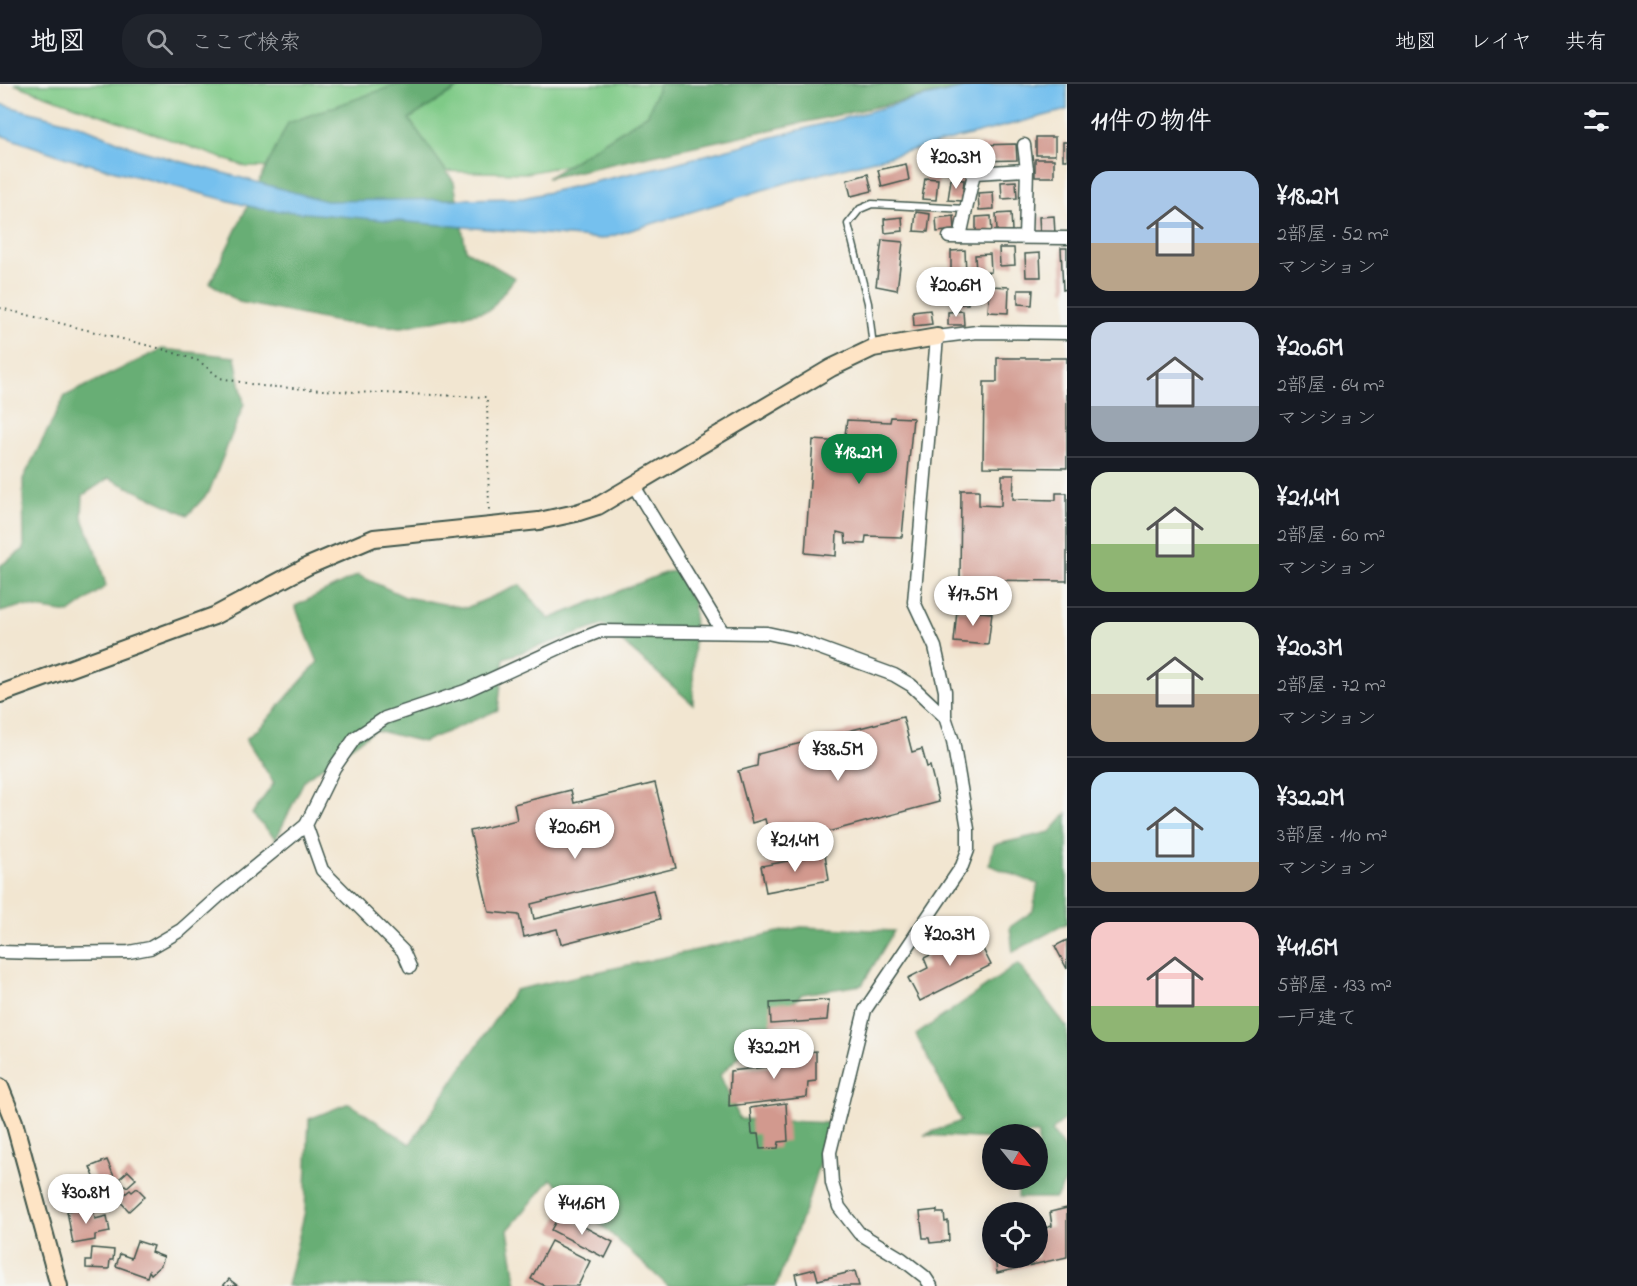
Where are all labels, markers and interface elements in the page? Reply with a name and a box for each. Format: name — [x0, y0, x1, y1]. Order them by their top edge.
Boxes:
search box — [122, 14, 542, 68]
text: 地図 — [30, 23, 86, 64]
icon: search — [143, 25, 176, 58]
text: ここで検索 — [191, 28, 301, 60]
text: 地図 — [1395, 28, 1437, 58]
text: レイヤ — [1470, 28, 1532, 58]
text: 共有 — [1565, 28, 1607, 58]
text: 11件の物件 — [1091, 104, 1212, 142]
icon: filters — [1580, 104, 1613, 137]
pin: ¥20.3M — [907, 139, 1005, 190]
text: ¥20.3M — [931, 144, 981, 173]
text: ¥18.2M — [1277, 179, 1339, 217]
icon: home — [1139, 195, 1211, 267]
text: 2部屋 · 52 m² — [1277, 221, 1389, 250]
text: マンション — [1277, 254, 1376, 283]
pin: ¥20.6M — [907, 267, 1005, 318]
text: ¥20.6M — [930, 272, 982, 301]
text: ¥20.6M — [1277, 330, 1344, 368]
icon: home — [1139, 346, 1211, 418]
text: 2部屋 · 64 m² — [1277, 372, 1385, 401]
text: マンション — [1277, 405, 1376, 434]
pin: ¥18.2M — [810, 434, 908, 485]
text: ¥18.2M — [835, 439, 883, 468]
text: ¥21.4M — [1277, 480, 1340, 518]
icon: home — [1139, 496, 1211, 568]
text: 2部屋 · 60 m² — [1277, 522, 1385, 551]
text: マンション — [1277, 555, 1376, 584]
pin: ¥17.5M — [924, 576, 1022, 627]
text: ¥17.5M — [948, 581, 998, 610]
text: ¥20.3M — [1277, 630, 1343, 668]
icon: home — [1139, 646, 1211, 718]
text: 2部屋 · 72 m² — [1277, 672, 1386, 701]
text: マンション — [1277, 705, 1376, 734]
pin: ¥38.5M — [789, 731, 887, 782]
text: ¥38.5M — [812, 736, 864, 765]
text: ¥32.2M — [1277, 780, 1345, 818]
icon: home — [1139, 796, 1211, 868]
pin: ¥20.6M — [526, 809, 624, 860]
text: ¥20.6M — [549, 814, 601, 843]
pin: ¥21.4M — [746, 822, 844, 873]
text: 3部屋 · 110 m² — [1277, 822, 1387, 851]
text: ¥21.4M — [771, 827, 819, 856]
text: マンション — [1277, 855, 1376, 884]
pin: ¥20.3M — [901, 916, 999, 967]
text: ¥20.3M — [925, 921, 975, 950]
text: ¥41.6M — [1277, 930, 1339, 968]
icon: home — [1139, 946, 1211, 1018]
text: 5部屋 · 133 m² — [1277, 972, 1392, 1001]
text: 一戸建て — [1277, 1005, 1357, 1034]
pin: ¥32.2M — [725, 1029, 823, 1080]
text: ¥32.2M — [748, 1034, 800, 1063]
north arrow — [982, 1124, 1048, 1190]
map controls — [982, 1124, 1048, 1268]
pin: ¥30.8M — [37, 1174, 135, 1225]
text: ¥30.8M — [62, 1179, 110, 1208]
pin: ¥41.6M — [533, 1185, 631, 1236]
text: ¥41.6M — [558, 1190, 606, 1219]
button: locate — [982, 1202, 1048, 1268]

